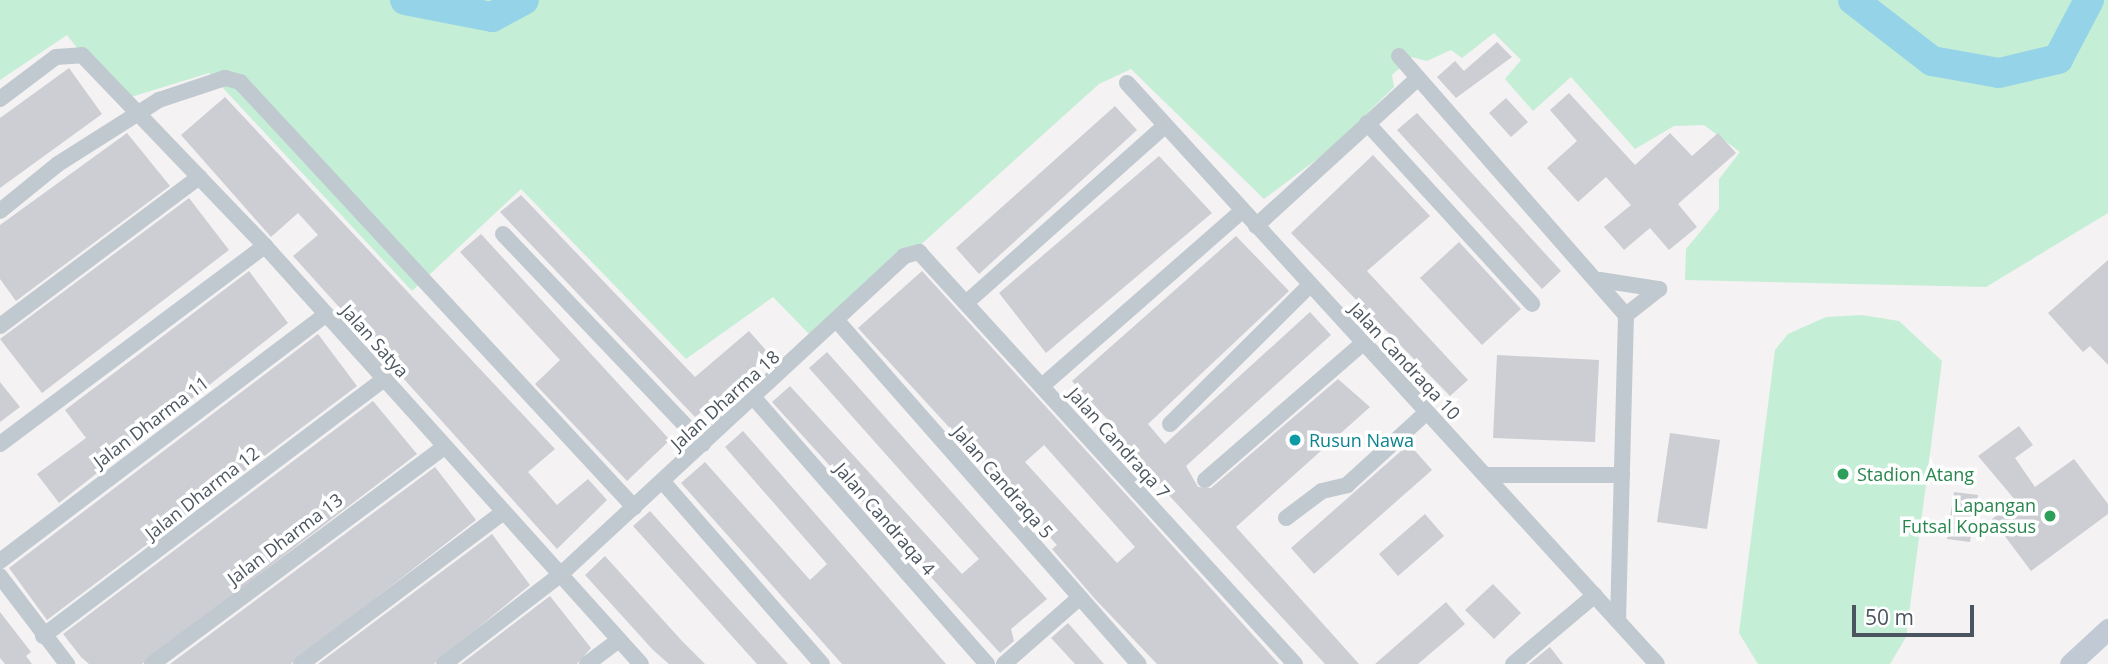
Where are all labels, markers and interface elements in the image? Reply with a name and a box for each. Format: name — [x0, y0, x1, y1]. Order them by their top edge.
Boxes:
street label: Jalan Candraqa 10 — [1345, 298, 1465, 424]
street label: Jalan Satya — [337, 300, 413, 382]
street label: Jalan Dharma 18 — [666, 346, 784, 454]
street label: Jalan Dharma 11 — [89, 372, 213, 472]
street label: Jalan Candraqa 7 — [1064, 383, 1174, 503]
street label: Jalan Candraqa 5 — [948, 421, 1058, 543]
place label: Rusun Nawa — [1309, 429, 1414, 451]
marker: Rusun Nawa — [1287, 432, 1303, 448]
street label: Jalan Dharma 12 — [141, 442, 263, 544]
street label: Jalan Candraqa 4 — [830, 458, 940, 580]
place label: Stadion Atang — [1857, 463, 1974, 485]
marker: Stadion Atang — [1835, 466, 1851, 482]
street label: Jalan Dharma 13 — [223, 489, 347, 589]
place label: Lapangan Futsal Kopassus — [1902, 495, 2036, 538]
marker: Lapangan Futsal Kopassus — [2042, 508, 2058, 524]
scale bar — [1856, 590, 1979, 634]
text: 50 m — [1865, 603, 1914, 631]

